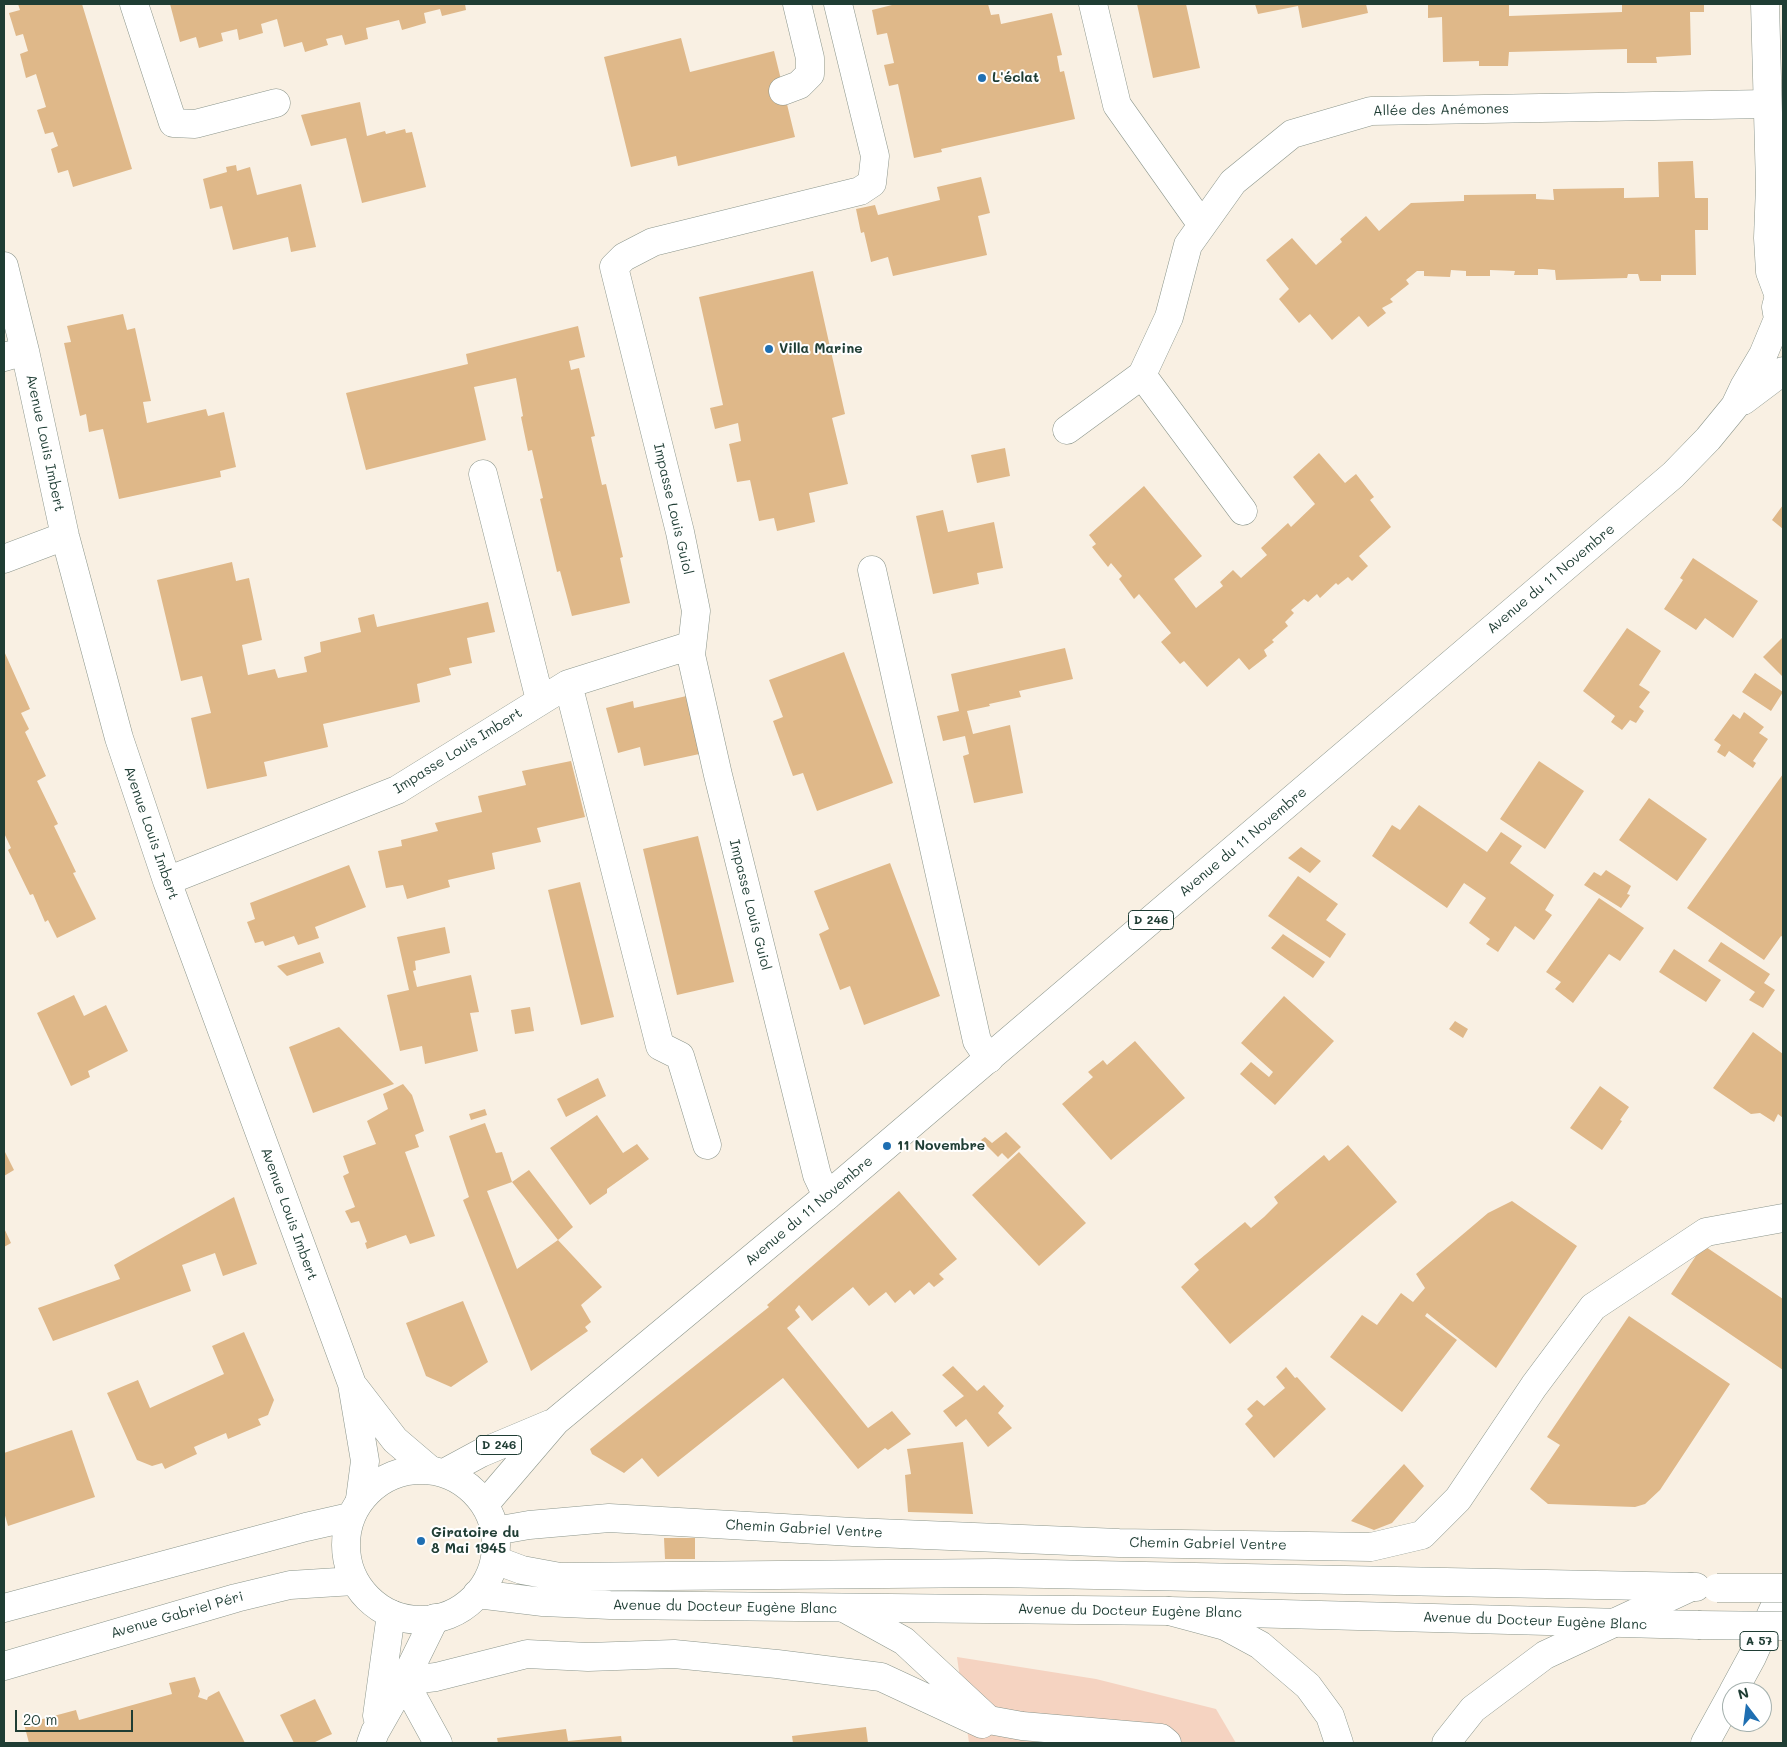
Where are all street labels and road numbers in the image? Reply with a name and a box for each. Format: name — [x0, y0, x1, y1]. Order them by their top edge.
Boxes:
street label: Allée des Anémones — [1373, 100, 1509, 120]
street label: Avenue Louis Imbert — [22, 373, 68, 513]
street label: Impasse Louis Guiol — [650, 442, 696, 576]
street label: Avenue du 11 Novembre — [1484, 521, 1618, 637]
street label: Impasse Louis Imbert — [391, 705, 525, 797]
street label: Avenue Louis Imbert — [120, 764, 182, 902]
street label: Avenue du 11 Novembre — [1176, 784, 1310, 900]
street label: Impasse Louis Guiol — [726, 838, 774, 972]
road number: D 246 — [1128, 910, 1174, 930]
street label: Avenue Louis Imbert — [257, 1145, 321, 1283]
street label: Avenue du 11 Novembre — [742, 1153, 876, 1269]
road number: D 246 — [476, 1436, 522, 1454]
street label: Chemin Gabriel Ventre — [725, 1516, 883, 1542]
street label: Chemin Gabriel Ventre — [1129, 1534, 1287, 1554]
street label: Avenue Gabriel Péri — [109, 1588, 245, 1642]
street label: Avenue du Docteur Eugène Blanc — [613, 1597, 837, 1617]
street label: Avenue du Docteur Eugène Blanc — [1018, 1601, 1242, 1621]
street label: Avenue du Docteur Eugène Blanc — [1423, 1609, 1647, 1633]
road number: A 57 — [1740, 1632, 1778, 1650]

